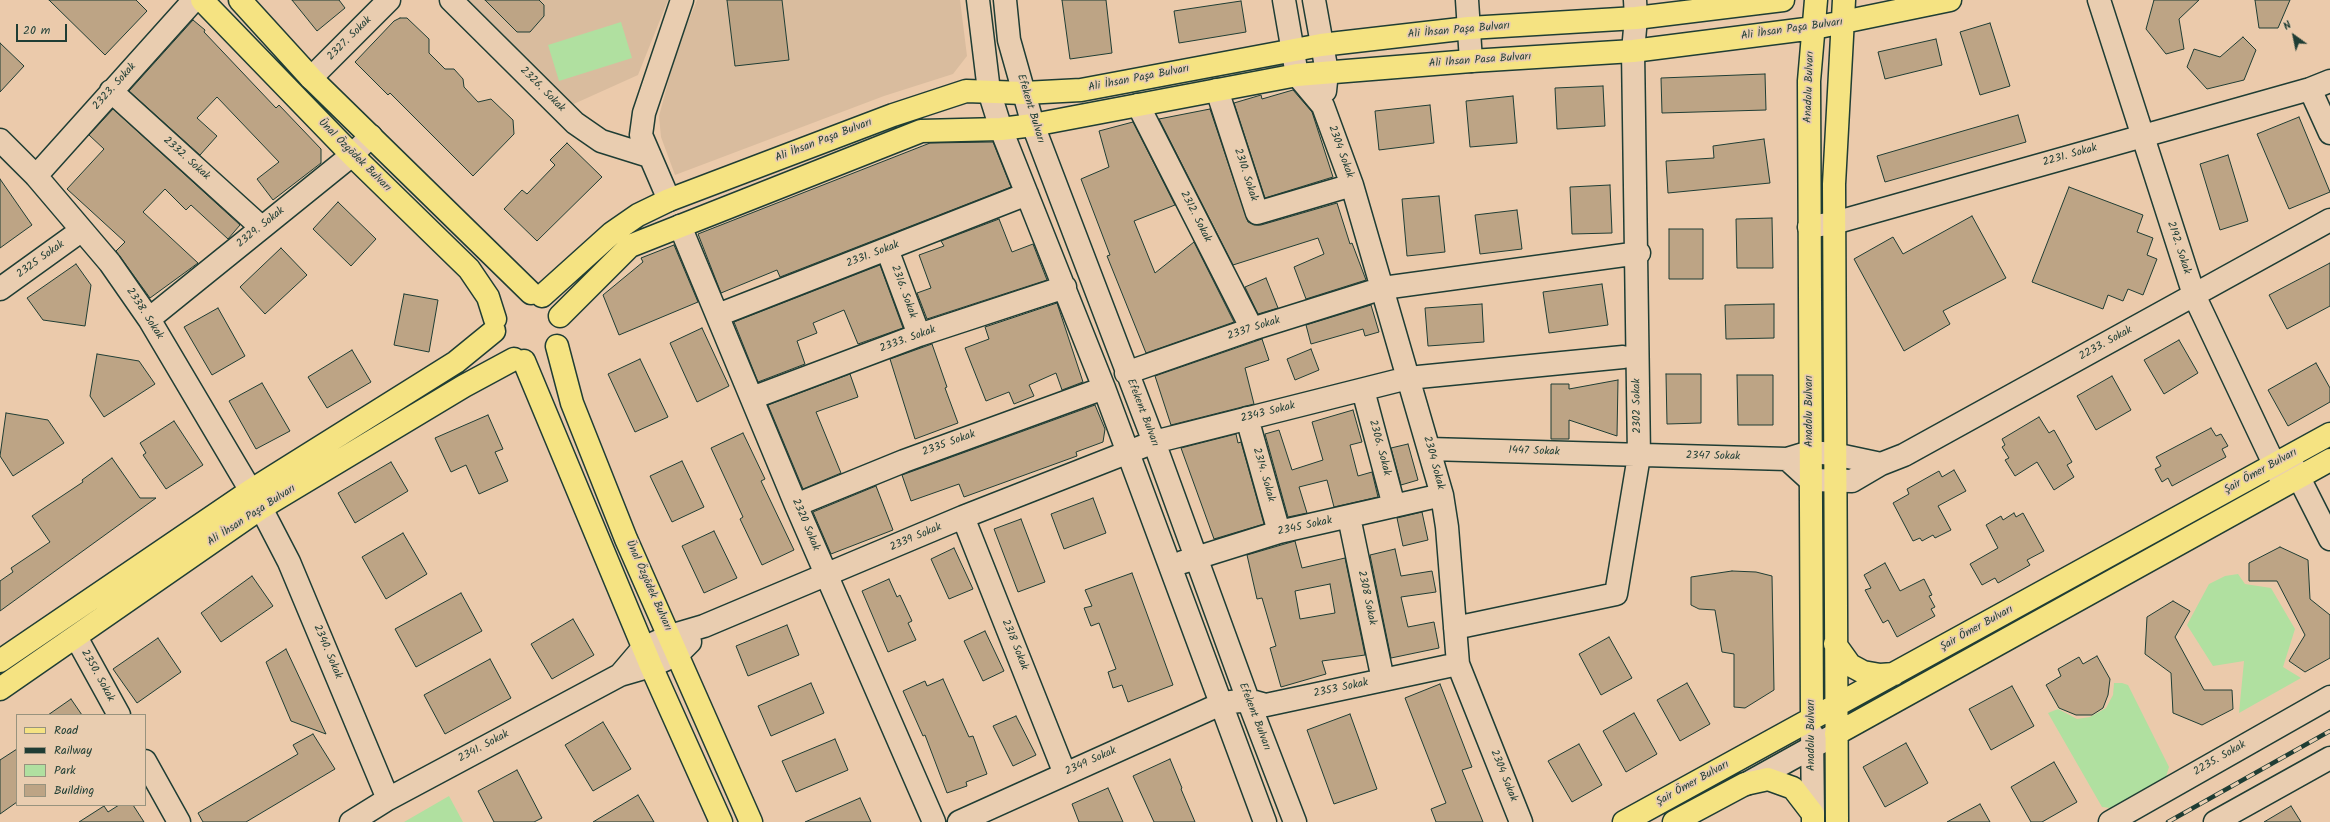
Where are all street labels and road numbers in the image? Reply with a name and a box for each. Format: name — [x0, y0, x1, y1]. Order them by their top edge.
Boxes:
street label: 2327. Sokak — [325, 14, 375, 64]
street label: Ali İhsan Paşa Bulvarı — [1740, 16, 1844, 44]
street label: Ali İhsan Paşa Bulvarı — [1407, 20, 1511, 42]
street label: Ali Ihsan Pasa Bulvarı — [1428, 51, 1532, 71]
street label: Anadolu Bulvarı — [1802, 51, 1818, 123]
street label: 2323. Sokak — [90, 61, 140, 113]
street label: Ali İhsan Paşa Bulvarı — [1087, 63, 1191, 95]
street label: 2326. Sokak — [517, 65, 567, 115]
street label: Efekent Bulvarı — [1013, 73, 1047, 145]
street label: Ali İhsan Paşa Bulvarı — [774, 116, 874, 166]
street label: Ünal Özgödek Bulvarı — [315, 117, 393, 195]
street label: 2304 Sokak — [1324, 124, 1356, 180]
street label: 2332. Sokak — [160, 134, 212, 184]
street label: 2231. Sokak — [2041, 142, 2099, 170]
street label: 2310. Sokak — [1230, 147, 1260, 203]
street label: 2312. Sokak — [1176, 189, 1214, 245]
street label: 2329. Sokak — [234, 205, 288, 251]
street label: 2192. Sokak — [2163, 220, 2193, 276]
street label: 2325 Sokak — [15, 238, 67, 282]
street label: 2331. Sokak — [845, 239, 901, 271]
street label: 2316. Sokak — [887, 264, 919, 320]
street label: 2338. Sokak — [122, 286, 166, 342]
street label: 2337 Sokak — [1226, 314, 1282, 344]
street label: 2333. Sokak — [878, 324, 938, 356]
street label: 2233. Sokak — [2077, 324, 2135, 364]
street label: Anadolu Bulvarı — [1803, 375, 1817, 447]
street label: Efekent Bulvarı — [1123, 377, 1161, 449]
street label: 2302 Sokak — [1631, 378, 1645, 434]
street label: 2343 Sokak — [1239, 400, 1297, 426]
street label: 2306. Sokak — [1365, 418, 1393, 478]
street label: 2335 Sokak — [921, 428, 977, 460]
street label: 2304 Sokak — [1420, 435, 1446, 491]
street label: 1447 Sokak — [1508, 445, 1560, 459]
street label: Şair Ömer Bulvarı — [2222, 446, 2300, 498]
street label: 2314. Sokak — [1249, 447, 1277, 503]
street label: 2347 Sokak — [1686, 450, 1740, 464]
street label: Ali İhsan Paşa Bulvarı — [205, 483, 299, 549]
street label: 2320 Sokak — [788, 497, 822, 553]
street label: 2345 Sokak — [1277, 515, 1333, 539]
street label: 2339 Sokak — [888, 521, 944, 555]
street label: Ünal Özgödek Bulvarı — [622, 539, 674, 633]
street label: 2308 Sokak — [1354, 569, 1378, 627]
street label: Şair Ömer Bulvarı — [1938, 603, 2016, 655]
street label: 2318 Sokak — [998, 618, 1030, 672]
street label: 2340. Sokak — [310, 623, 344, 681]
street label: 2350. Sokak — [77, 648, 117, 704]
street label: 2353 Sokak — [1312, 677, 1370, 701]
street label: Efekent Bulvarı — [1235, 681, 1273, 753]
street label: Anadolu Bulvarı — [1805, 699, 1819, 771]
street label: 2341. Sokak — [456, 728, 512, 766]
street label: 2235. Sokak — [2191, 739, 2249, 779]
street label: 2349 Sokak — [1063, 745, 1119, 779]
street label: 2304 Sokak — [1487, 748, 1519, 804]
street label: Şair Ömer Bulvarı — [1654, 758, 1732, 810]

